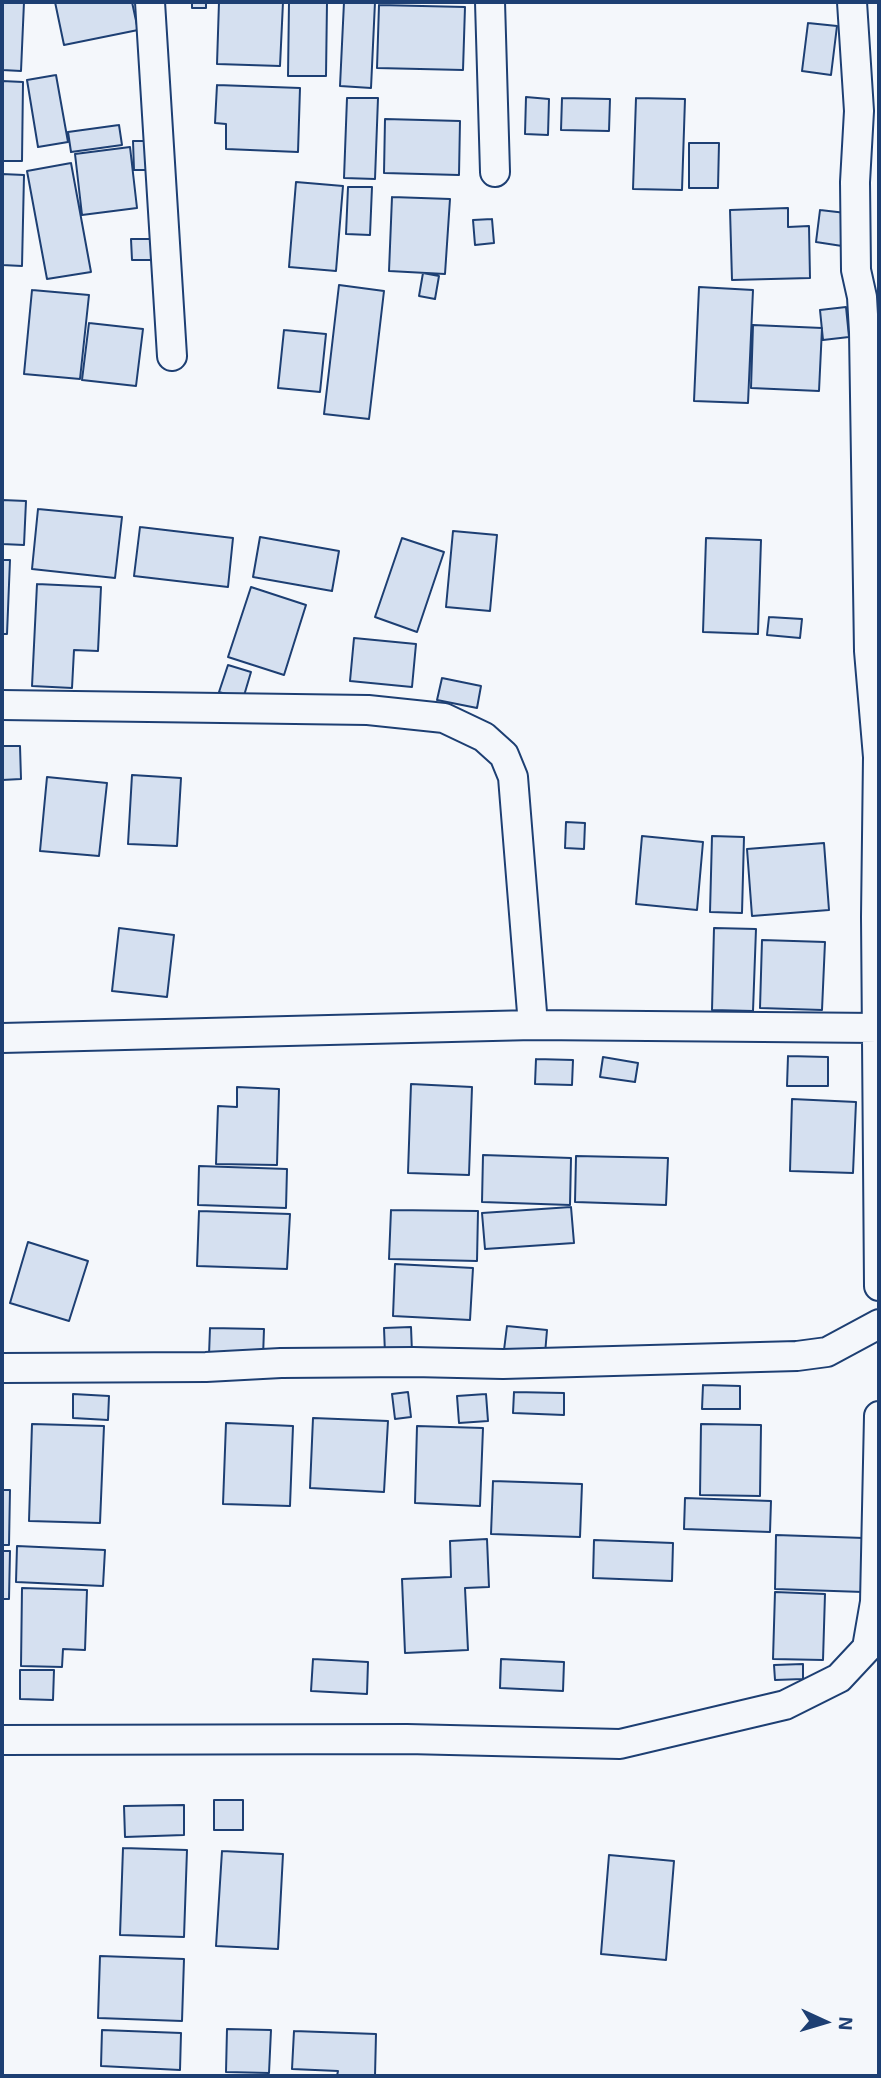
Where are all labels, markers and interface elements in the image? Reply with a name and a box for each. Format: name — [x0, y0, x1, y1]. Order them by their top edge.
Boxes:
north arrow — [790, 1987, 860, 2057]
text: N — [834, 2016, 858, 2031]

